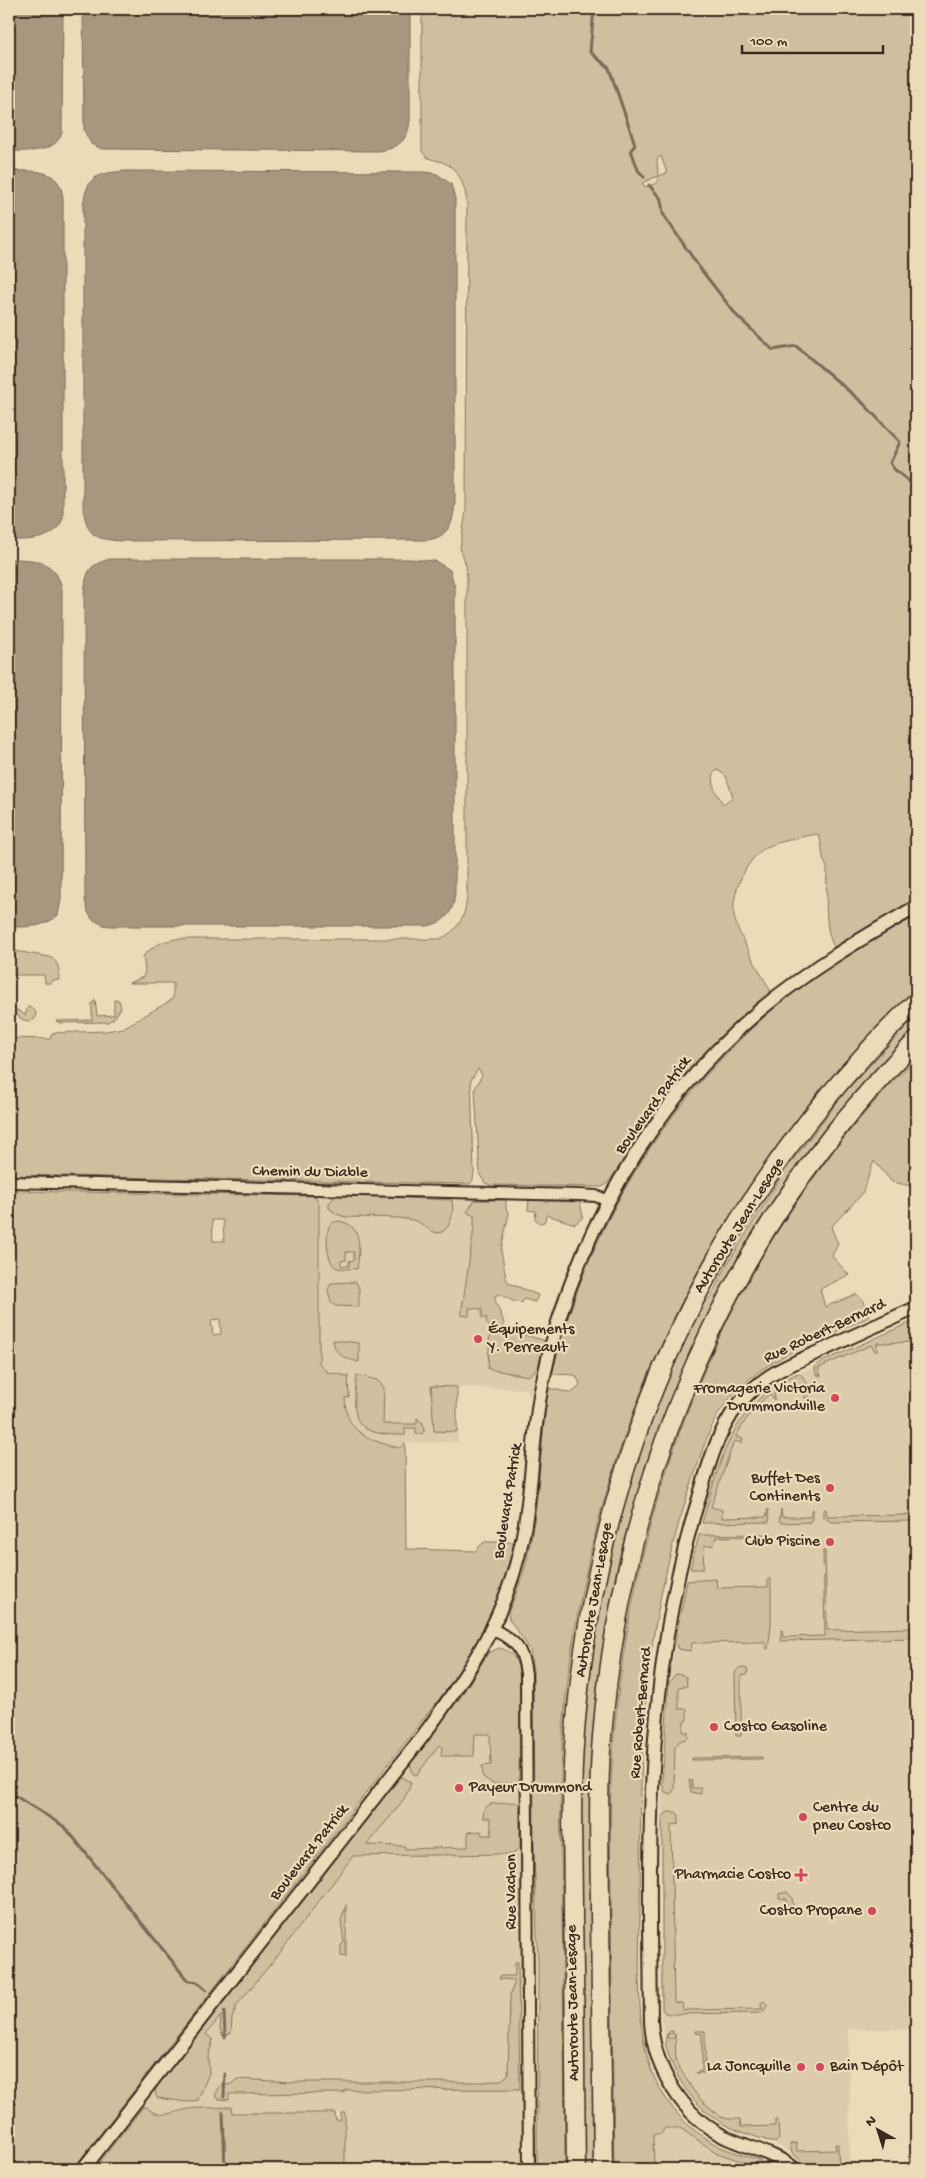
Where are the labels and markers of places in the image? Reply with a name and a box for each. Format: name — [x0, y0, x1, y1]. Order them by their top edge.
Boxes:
place label: Équipements Y. Perreault — [486, 1321, 575, 1358]
marker: Équipements Y. Perreault — [472, 1333, 484, 1345]
place label: Fromagerie Victoria Drummondville — [692, 1380, 826, 1417]
marker: Fromagerie Victoria Drummondville — [829, 1392, 841, 1404]
place label: Buffet Des Continents — [750, 1470, 821, 1507]
marker: Buffet Des Continents — [824, 1482, 836, 1494]
place label: Club Piscine — [745, 1533, 821, 1552]
marker: Club Piscine — [824, 1536, 836, 1548]
place label: Costco Gasoline — [724, 1718, 828, 1737]
marker: Costco Gasoline — [708, 1721, 720, 1733]
place label: Payeur Drummond — [468, 1779, 593, 1798]
marker: Payeur Drummond — [453, 1782, 465, 1794]
place label: Centre du pneu Costco — [812, 1799, 891, 1836]
marker: Centre du pneu Costco — [797, 1811, 809, 1823]
place label: Pharmacie Costco — [674, 1866, 791, 1885]
marker: Pharmacie Costco — [795, 1869, 807, 1881]
place label: Costco Propane — [760, 1902, 863, 1921]
marker: Costco Propane — [866, 1905, 878, 1917]
place label: La Joncquille — [707, 2058, 792, 2077]
place label: Bain Dépôt — [829, 2058, 905, 2077]
marker: La Joncquille — [795, 2061, 807, 2073]
marker: Bain Dépôt — [814, 2061, 826, 2073]

